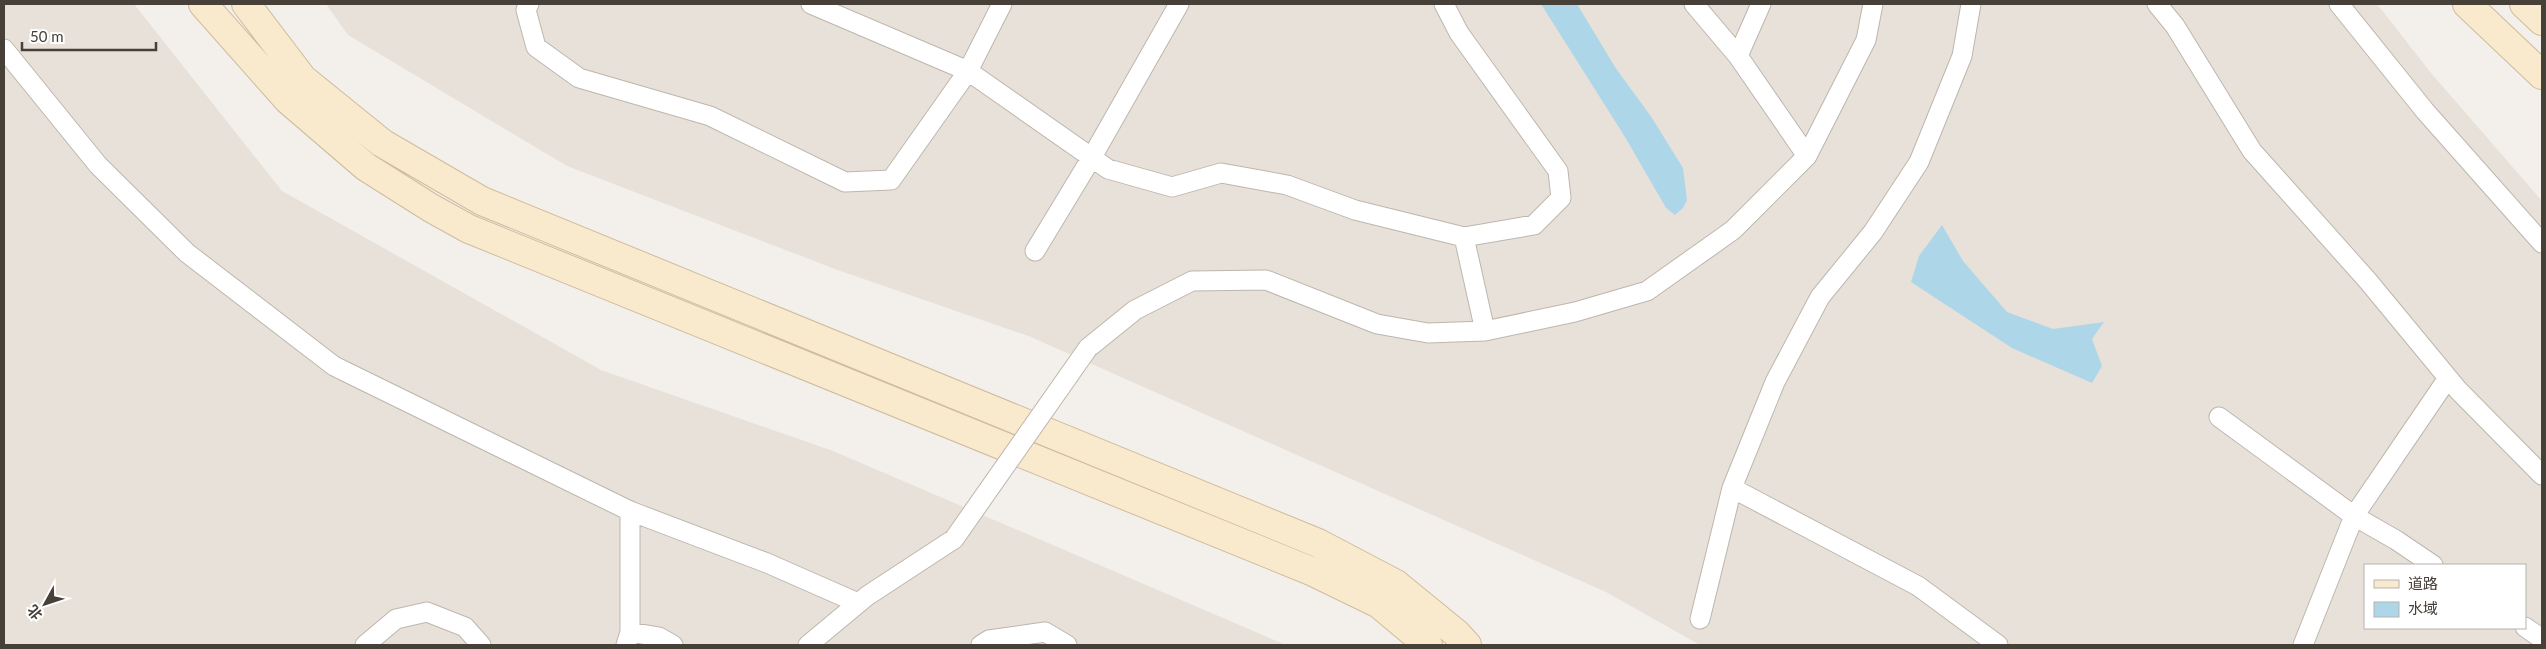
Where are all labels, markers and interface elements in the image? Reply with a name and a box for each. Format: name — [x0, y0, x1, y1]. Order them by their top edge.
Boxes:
scale bar — [22, 20, 156, 52]
text: 50 m — [30, 27, 64, 45]
legend — [2364, 564, 2526, 629]
text: 道路 — [2408, 574, 2438, 592]
north arrow — [20, 579, 70, 629]
text: 水域 — [2408, 599, 2438, 617]
text: 北 — [24, 602, 46, 624]

